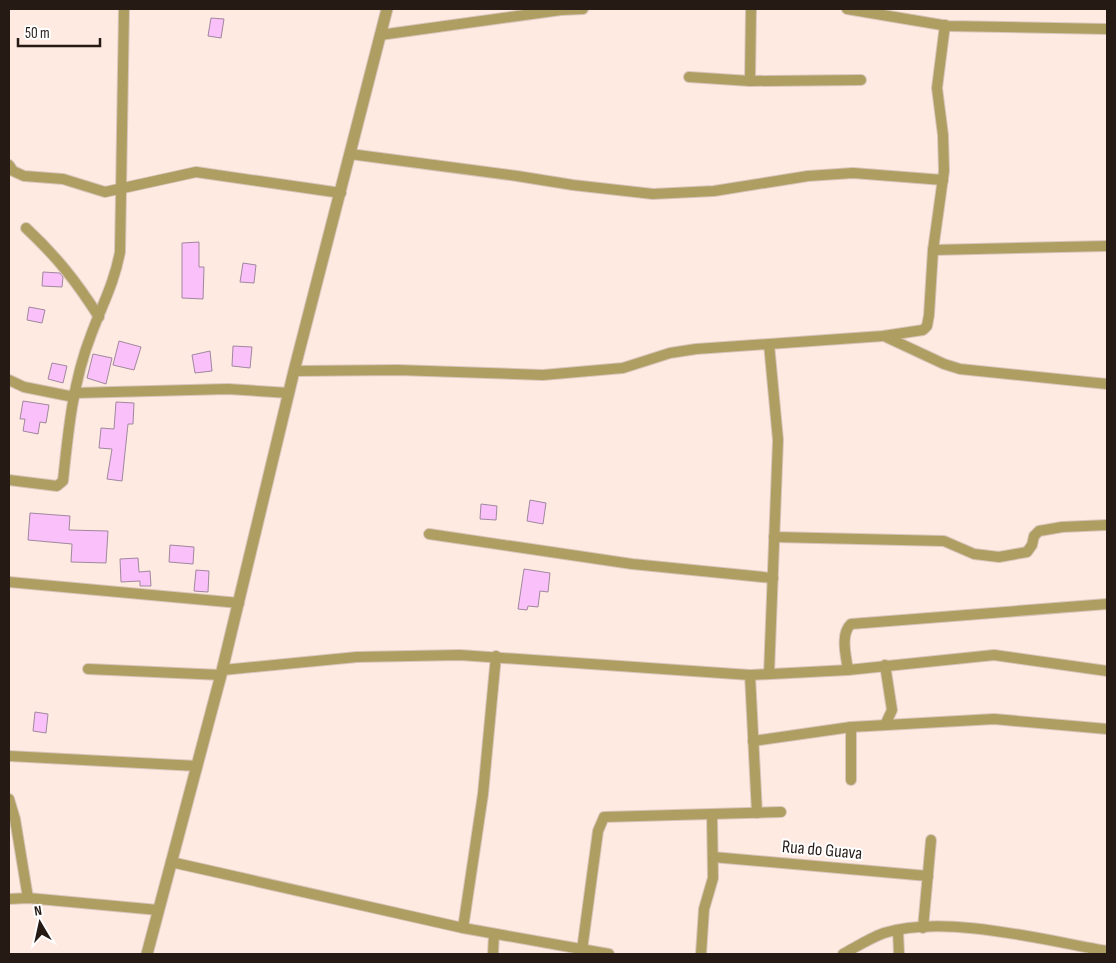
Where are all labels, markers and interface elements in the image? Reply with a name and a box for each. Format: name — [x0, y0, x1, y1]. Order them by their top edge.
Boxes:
scale bar — [18, 15, 100, 47]
text: 50 m — [25, 24, 50, 43]
street label: Rua do Guava — [781, 836, 863, 864]
north arrow — [15, 898, 65, 948]
text: N — [33, 902, 43, 920]

